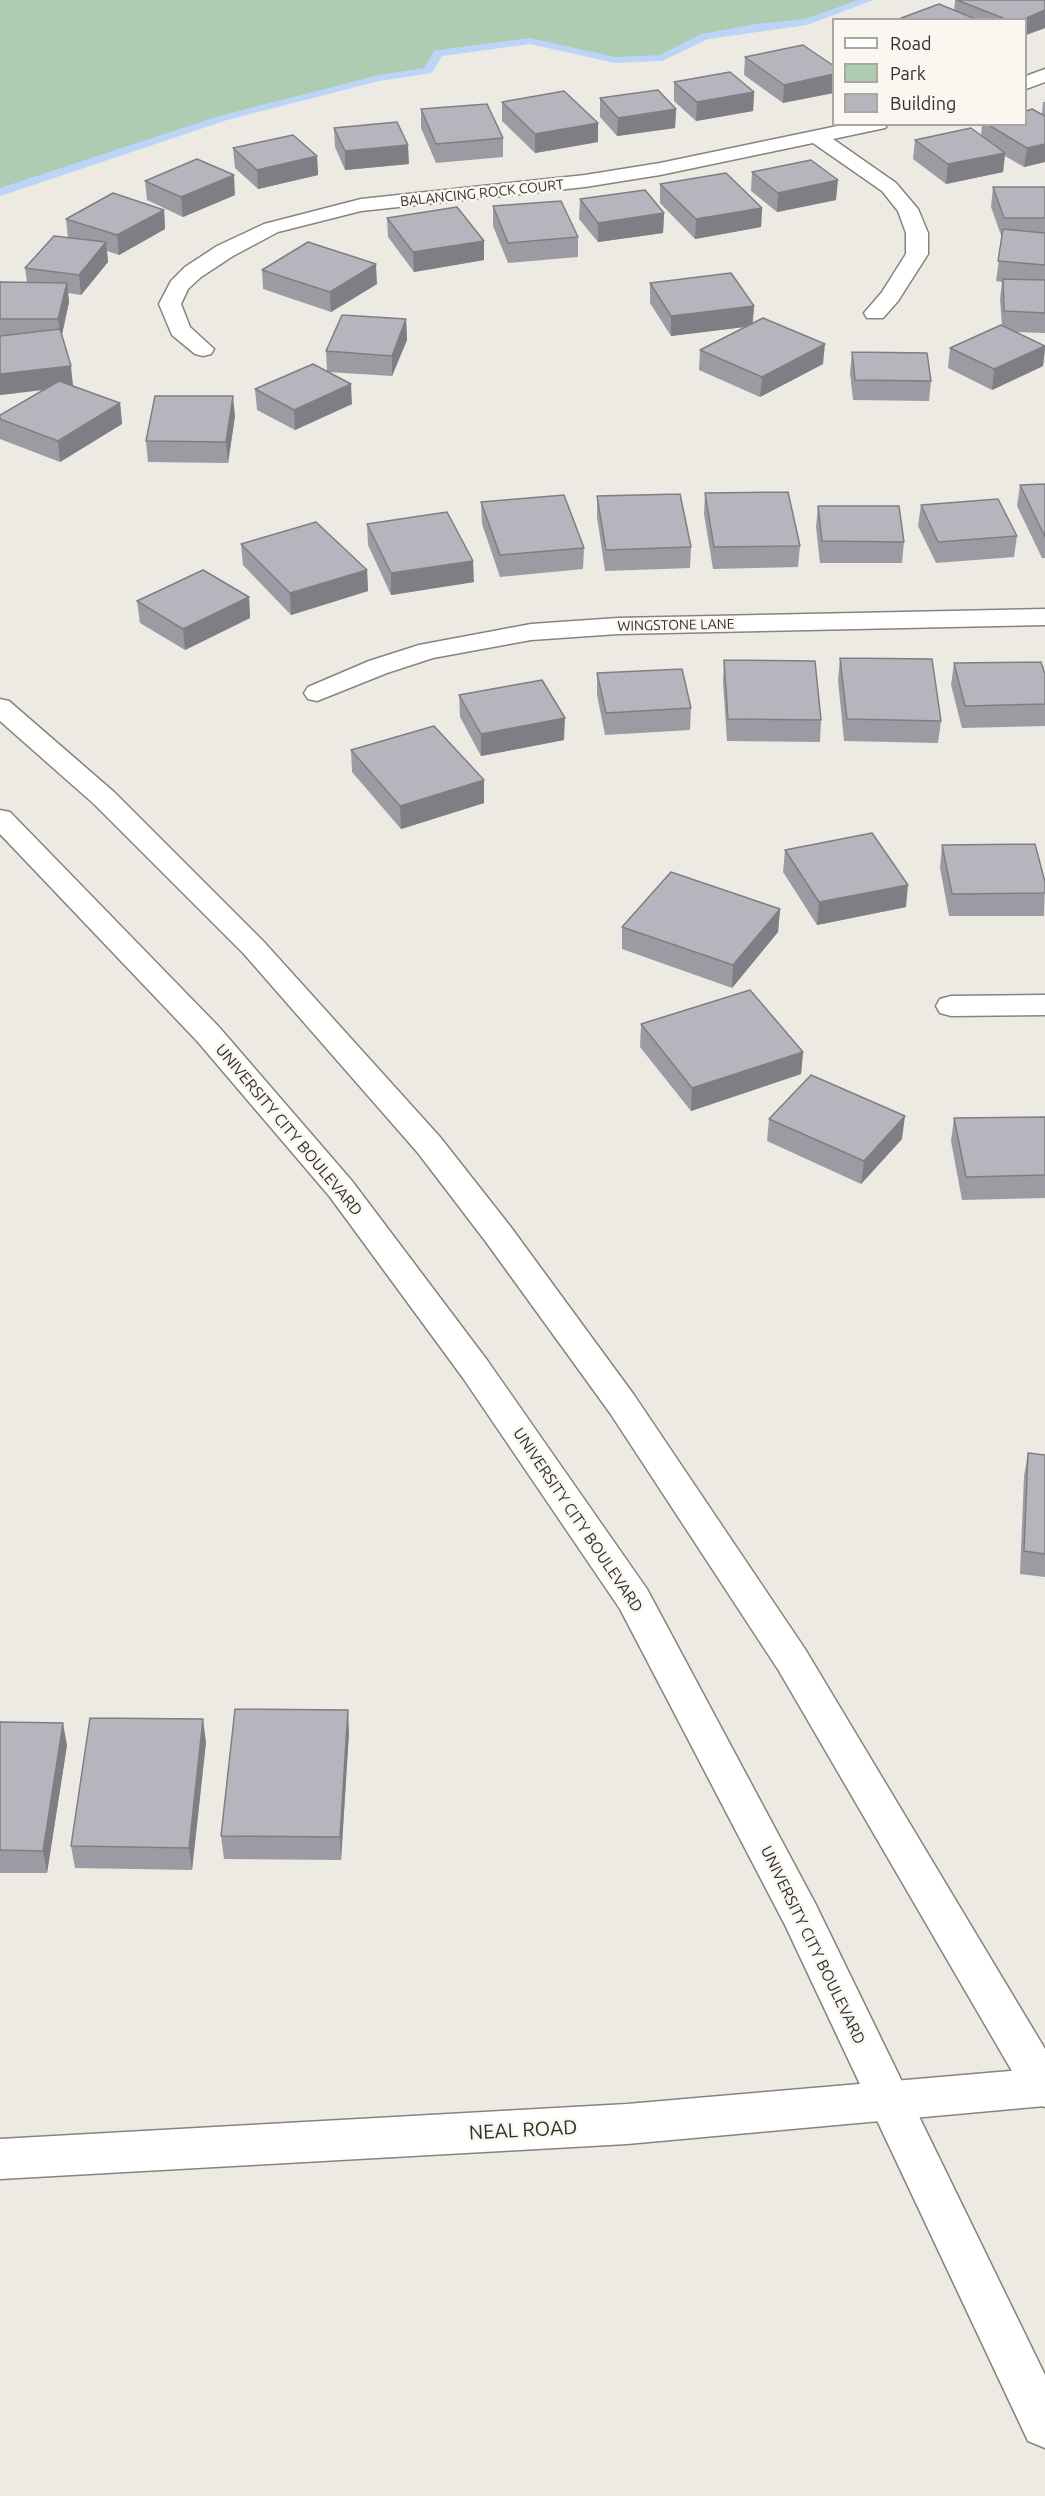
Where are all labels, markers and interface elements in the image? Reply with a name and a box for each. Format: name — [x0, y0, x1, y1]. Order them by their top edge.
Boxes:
legend — [832, 18, 1027, 126]
text: Road — [890, 33, 932, 53]
text: Park — [890, 63, 926, 83]
text: Building — [890, 93, 956, 113]
street label: BALANCING ROCK COURT — [399, 176, 565, 210]
street label: WINGSTONE LANE — [617, 616, 735, 634]
street label: UNIVERSITY CITY BOULEVARD — [212, 1040, 366, 1220]
street label: UNIVERSITY CITY BOULEVARD — [509, 1424, 647, 1616]
street label: UNIVERSITY CITY BOULEVARD — [757, 1843, 869, 2047]
street label: NEAL ROAD — [468, 2115, 578, 2145]

